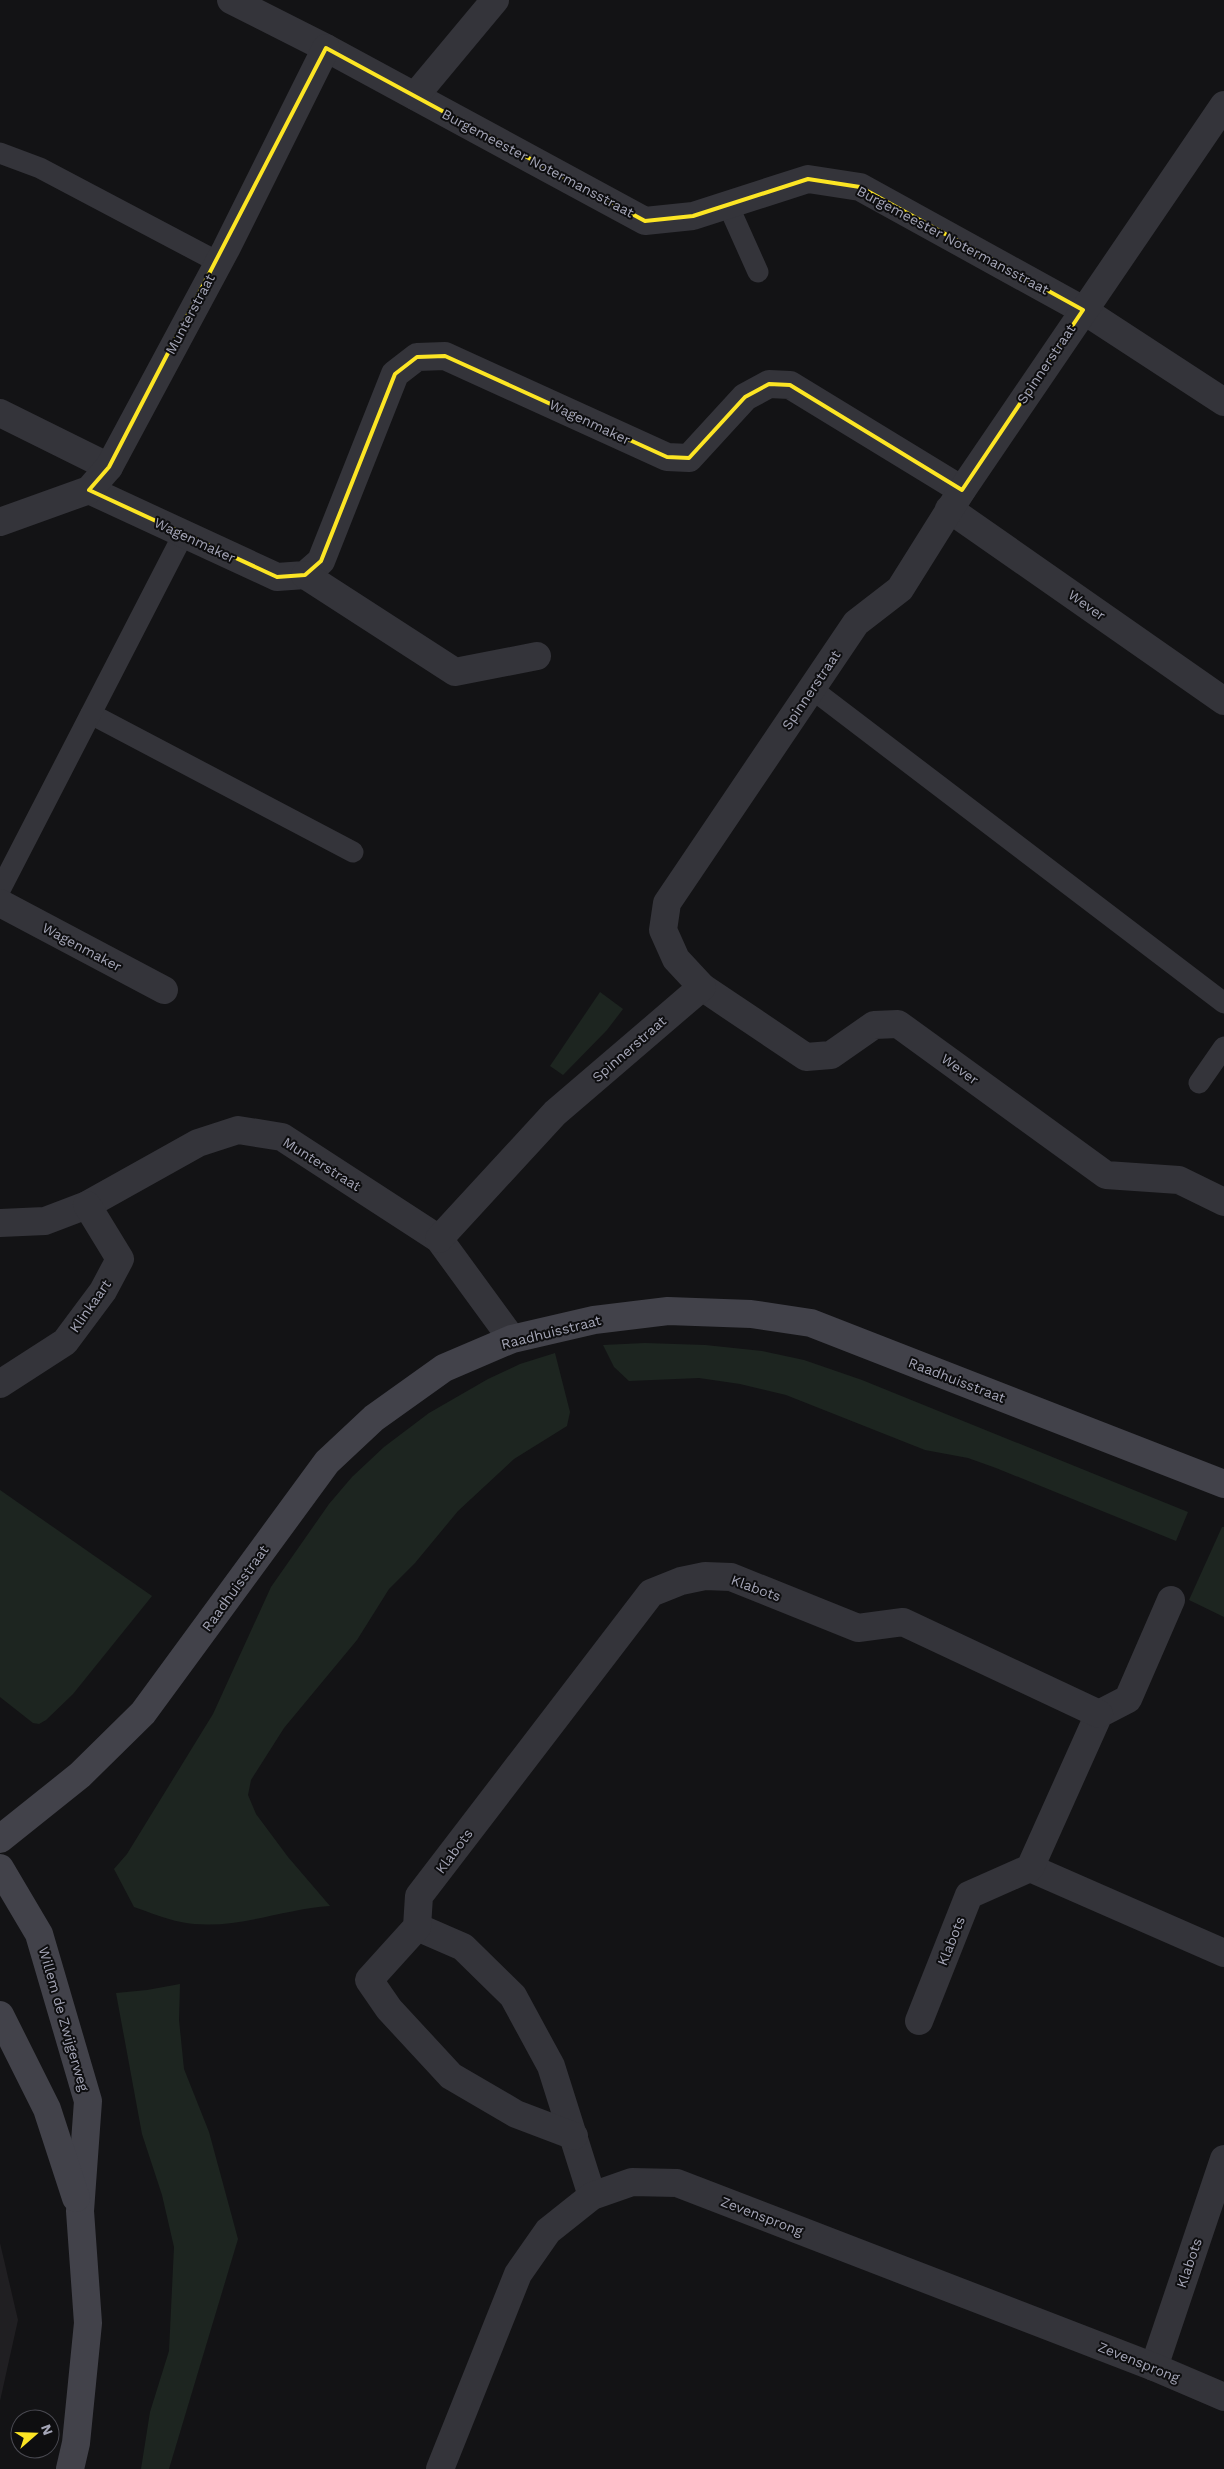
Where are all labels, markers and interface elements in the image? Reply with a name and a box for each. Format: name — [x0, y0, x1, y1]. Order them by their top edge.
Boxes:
street label: Burgemeester Notermansstraat — [439, 105, 637, 221]
street label: Burgemeester Notermansstraat — [854, 182, 1052, 298]
street label: Munterstraat — [162, 271, 218, 357]
street label: Spinnerstraat — [1014, 321, 1079, 407]
street label: Wagenmaker — [547, 396, 633, 448]
street label: Wagenmaker — [152, 514, 238, 566]
street label: Wever — [1065, 586, 1109, 624]
street label: Spinnerstraat — [779, 647, 844, 733]
street label: Wagenmaker — [39, 919, 125, 975]
street label: Spinnerstraat — [589, 1013, 669, 1085]
street label: Wever — [938, 1050, 982, 1088]
street label: Munterstraat — [280, 1134, 364, 1194]
street label: Klinkaart — [66, 1276, 114, 1335]
street label: Raadhuisstraat — [499, 1312, 603, 1352]
street label: Raadhuisstraat — [906, 1354, 1008, 1406]
street label: Raadhuisstraat — [198, 1542, 272, 1634]
street label: Klabots — [729, 1572, 783, 1604]
street label: Klabots — [432, 1826, 476, 1876]
street label: Klabots — [934, 1914, 968, 1968]
street label: Willem de Zwijgerweg — [36, 1945, 92, 2094]
street label: Zevensprong — [719, 2193, 806, 2239]
street label: Klabots — [1173, 2236, 1205, 2290]
street label: Zevensprong — [1096, 2338, 1183, 2386]
north arrow — [10, 2409, 60, 2459]
text: N — [38, 2422, 57, 2437]

